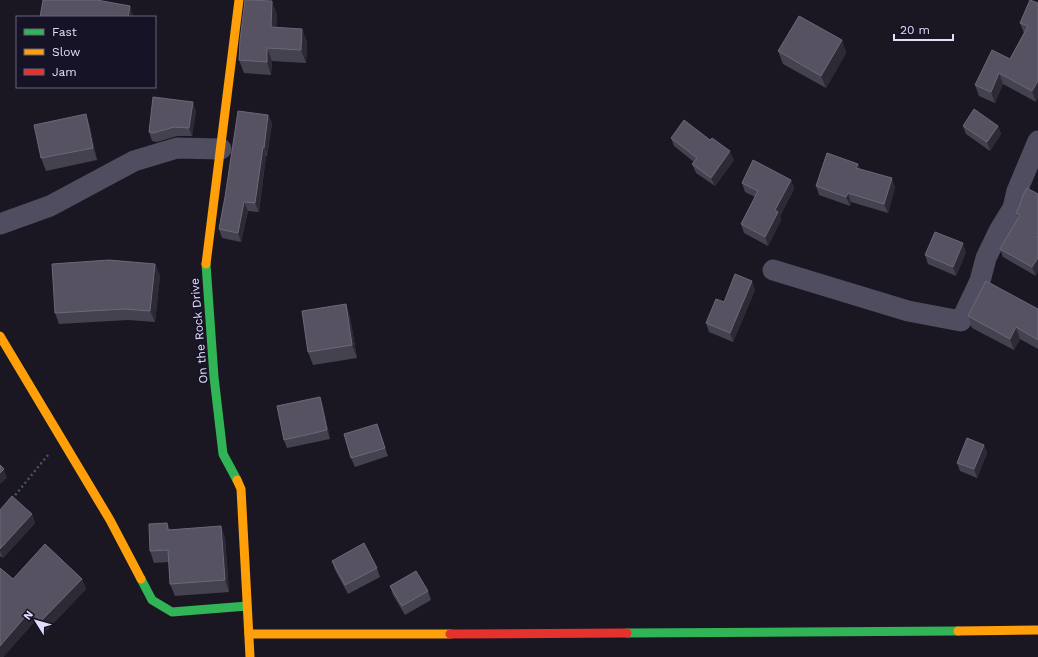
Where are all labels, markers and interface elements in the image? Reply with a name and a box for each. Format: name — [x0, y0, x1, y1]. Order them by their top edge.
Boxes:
legend — [16, 16, 156, 88]
scale bar — [894, 16, 953, 42]
text: 20 m — [900, 23, 930, 37]
text: Fast — [52, 25, 77, 39]
text: Slow — [52, 45, 80, 59]
text: Jam — [52, 65, 77, 79]
street label: On the Rock Drive — [187, 278, 211, 384]
north arrow — [16, 601, 56, 641]
text: N — [21, 608, 36, 622]

